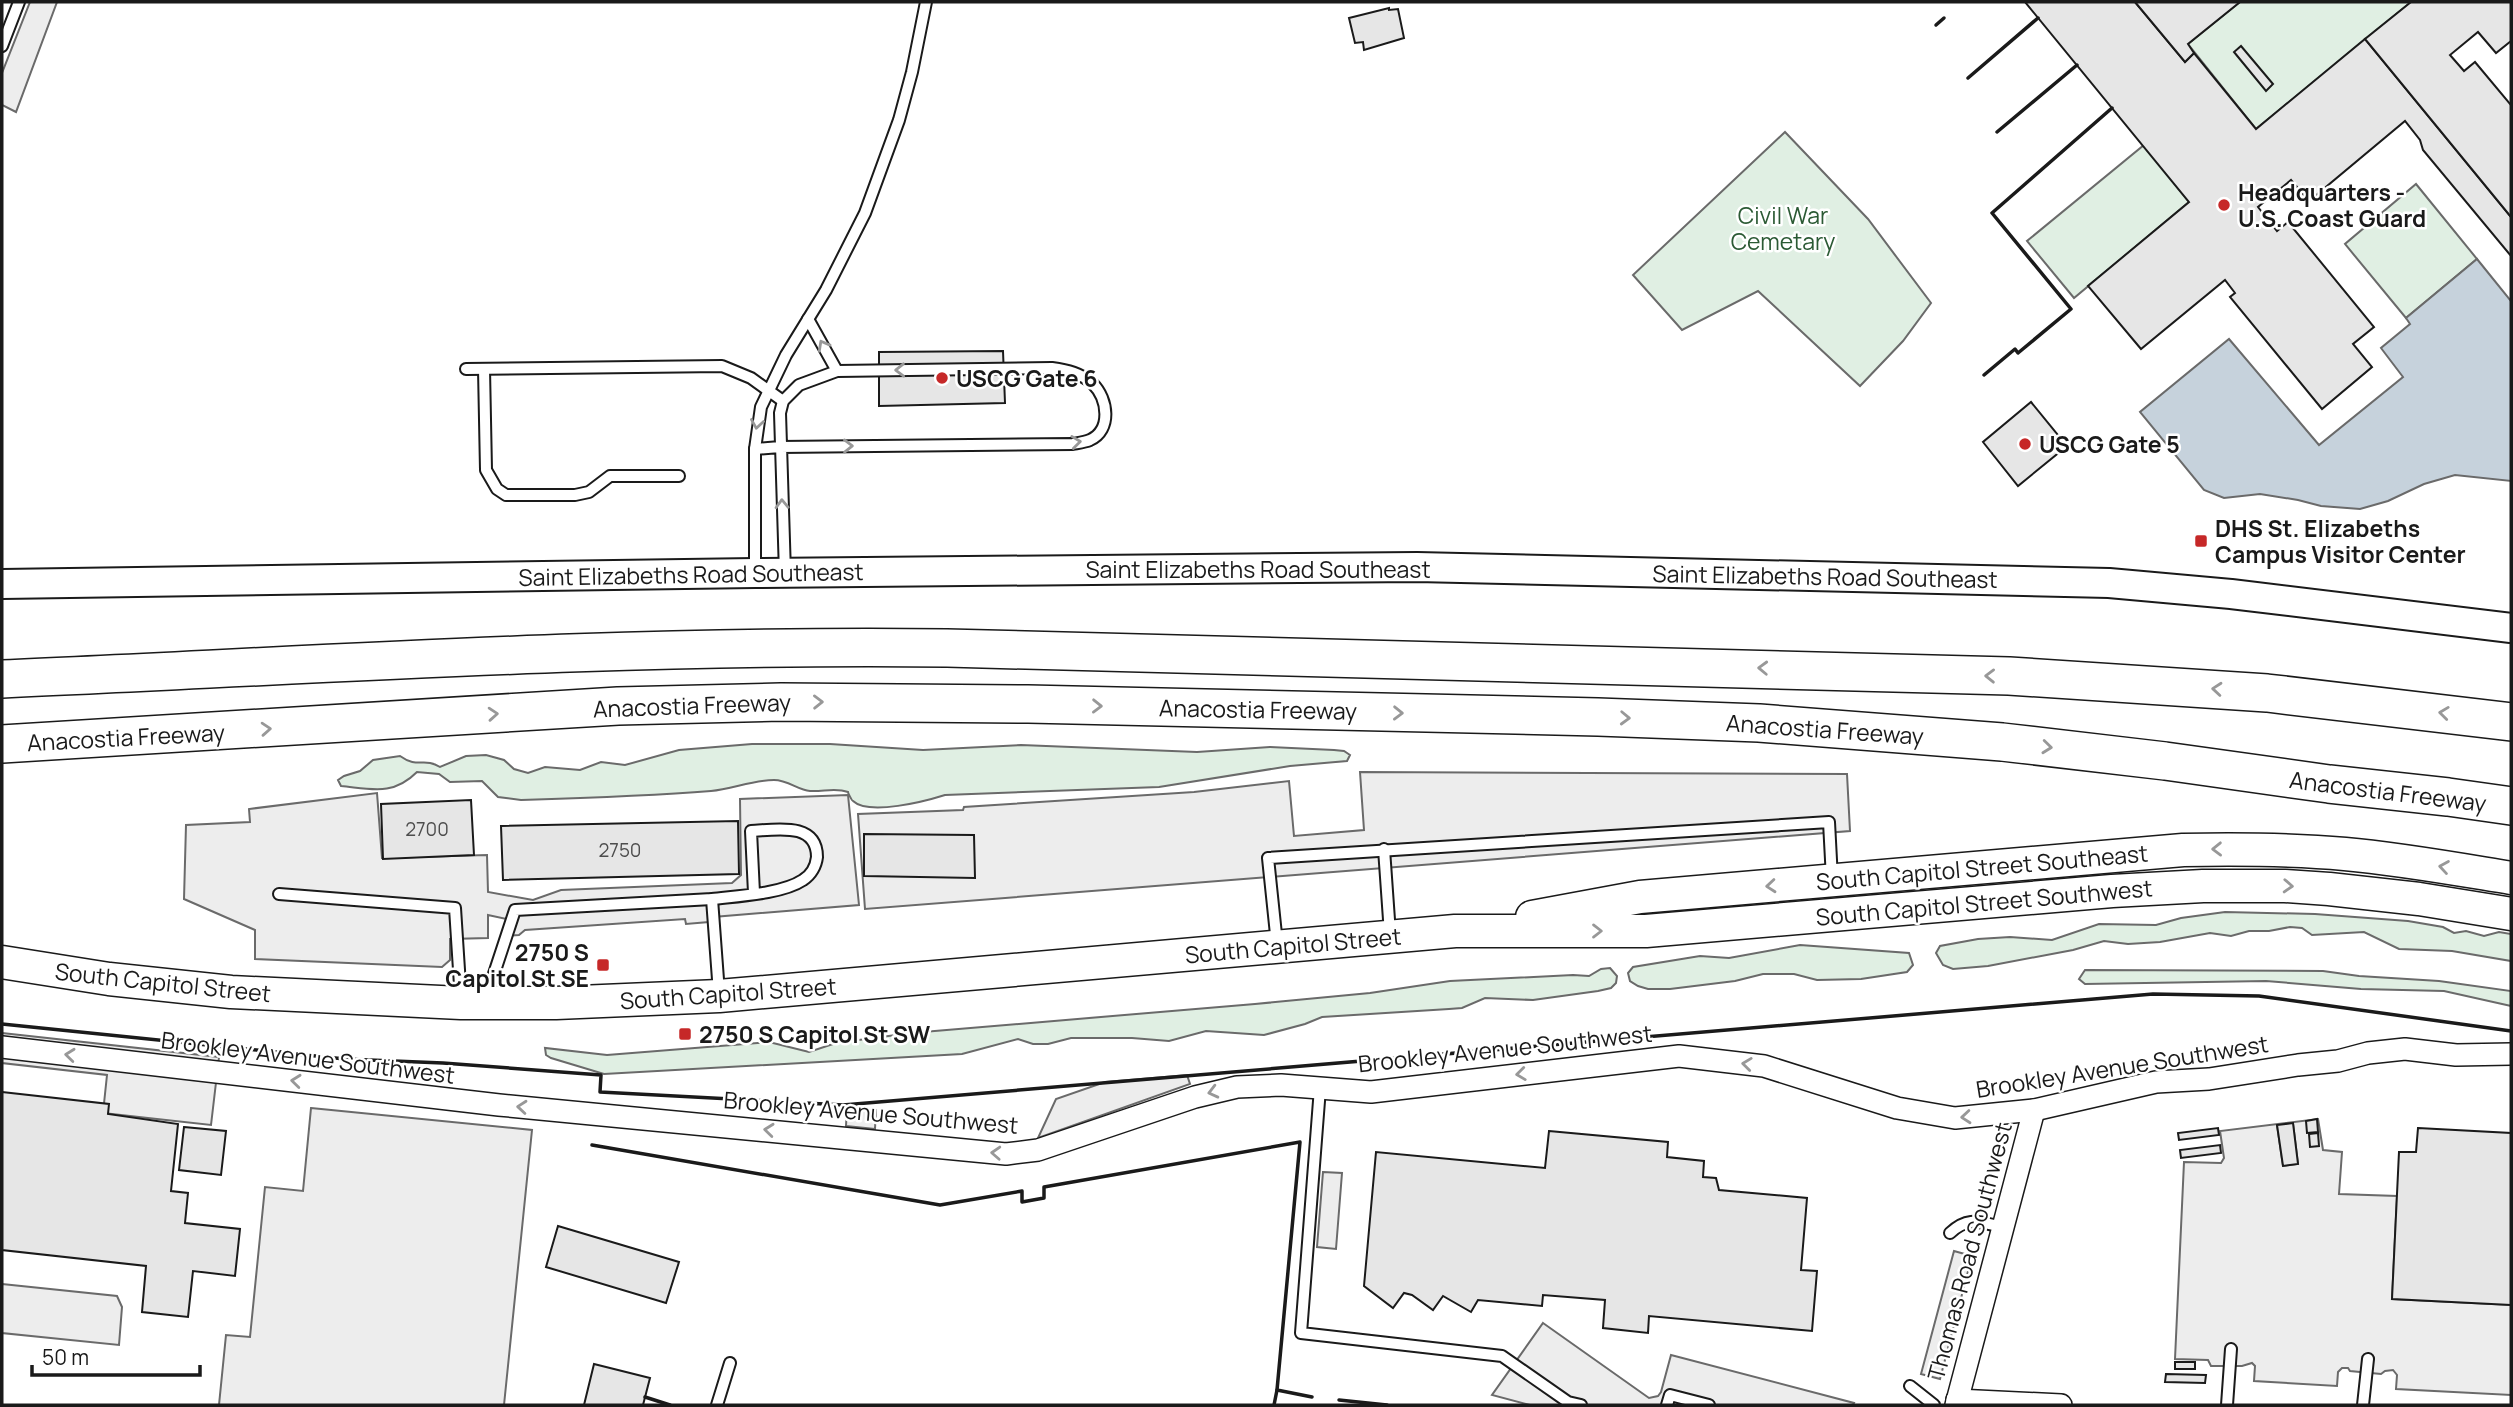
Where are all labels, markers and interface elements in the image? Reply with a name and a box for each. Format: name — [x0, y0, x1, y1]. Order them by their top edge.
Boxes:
place label: Headquarters - U.S. Coast Guard — [2238, 176, 2426, 234]
marker: Headquarters - U.S. Coast Guard — [2216, 197, 2232, 213]
park label: Civil War Cemetary — [1731, 199, 1835, 257]
one-way arrow — [818, 340, 831, 352]
one-way arrow — [894, 362, 905, 378]
place label: USCG Gate 6 — [956, 362, 1098, 394]
marker: USCG Gate 6 — [934, 370, 950, 386]
one-way arrow — [750, 418, 765, 430]
place label: USCG Gate 5 — [2039, 428, 2180, 460]
one-way arrow — [1070, 435, 1082, 450]
marker: USCG Gate 5 — [2017, 436, 2033, 452]
one-way arrow — [843, 439, 854, 454]
one-way arrow — [775, 499, 790, 510]
place label: DHS St. Elizabeths Campus Visitor Center — [2215, 512, 2466, 570]
marker: DHS St. Elizabeths Campus Visitor Center — [2193, 533, 2209, 549]
street label: Saint Elizabeths Road Southeast — [1085, 553, 1431, 585]
street label: Saint Elizabeths Road Southeast — [518, 555, 864, 593]
street label: Saint Elizabeths Road Southeast — [1652, 557, 1998, 595]
one-way arrow — [1757, 660, 1768, 676]
one-way arrow — [1985, 668, 1996, 683]
one-way arrow — [2212, 682, 2223, 697]
street label: Anacostia Freeway — [592, 686, 792, 724]
street label: Anacostia Freeway — [1159, 691, 1357, 727]
one-way arrow — [813, 694, 824, 710]
one-way arrow — [1092, 698, 1102, 714]
one-way arrow — [1392, 705, 1403, 720]
street label: Anacostia Freeway — [1725, 706, 1925, 752]
one-way arrow — [2438, 706, 2449, 721]
one-way arrow — [487, 707, 498, 722]
one-way arrow — [1620, 710, 1631, 726]
street label: Anacostia Freeway — [26, 716, 226, 758]
one-way arrow — [260, 722, 271, 737]
one-way arrow — [2042, 739, 2053, 754]
street label: Anacostia Freeway — [2288, 763, 2488, 819]
house number: 2700 — [405, 816, 449, 842]
house number: 2750 — [599, 837, 641, 863]
street label: South Capitol Street Southeast — [1815, 837, 2149, 897]
one-way arrow — [2212, 842, 2223, 857]
one-way arrow — [2438, 860, 2450, 875]
street label: South Capitol Street Southwest — [1814, 871, 2154, 933]
one-way arrow — [1765, 878, 1776, 893]
one-way arrow — [2283, 878, 2294, 893]
street label: South Capitol Street — [1184, 920, 1402, 970]
one-way arrow — [1592, 923, 1603, 939]
place label: 2750 S Capitol St SE — [445, 936, 589, 994]
street label: South Capitol Street — [53, 955, 273, 1009]
marker: 2750 S Capitol St SE — [595, 957, 611, 973]
street label: South Capitol Street — [619, 969, 837, 1017]
street label: Brookley Avenue Southwest — [1356, 1017, 1654, 1079]
place label: 2750 S Capitol St SW — [699, 1018, 931, 1050]
street label: Brookley Avenue Southwest — [159, 1023, 457, 1091]
marker: 2750 S Capitol St SW — [677, 1026, 693, 1042]
street label: Brookley Avenue Southwest — [1973, 1027, 2271, 1105]
one-way arrow — [64, 1048, 76, 1063]
one-way arrow — [1741, 1056, 1752, 1071]
one-way arrow — [1515, 1067, 1526, 1082]
one-way arrow — [290, 1074, 301, 1089]
street label: Brookley Avenue Southwest — [722, 1083, 1020, 1141]
one-way arrow — [1208, 1084, 1220, 1098]
one-way arrow — [516, 1100, 527, 1115]
one-way arrow — [1961, 1109, 1972, 1124]
street label: Thomas Road Southwest — [1919, 1119, 2019, 1383]
one-way arrow — [764, 1122, 775, 1137]
one-way arrow — [990, 1146, 1001, 1161]
scale bar — [32, 1334, 200, 1378]
text: 50 m — [42, 1343, 89, 1371]

